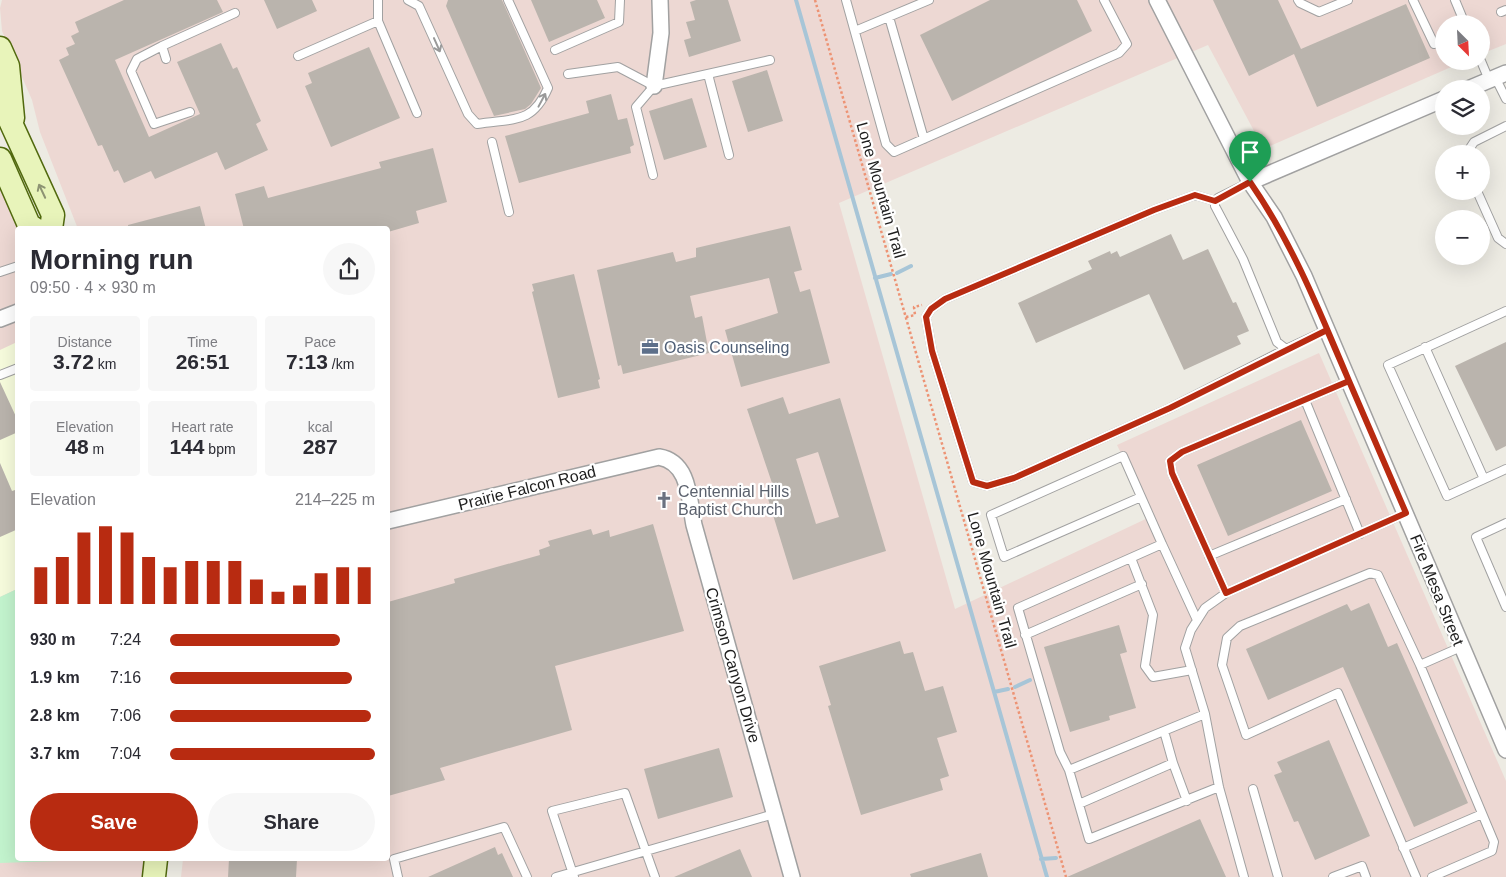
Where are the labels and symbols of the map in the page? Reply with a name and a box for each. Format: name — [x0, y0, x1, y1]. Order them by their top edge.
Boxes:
north arrow — [1435, 15, 1490, 70]
one-way arrow — [432, 37, 442, 52]
one-way arrow — [538, 93, 547, 108]
street label: Lone Mountain Trail — [853, 120, 909, 260]
pin — [1229, 131, 1271, 182]
one-way arrow — [36, 184, 46, 199]
office icon: Oasis Counseling — [640, 337, 660, 357]
place label: Oasis Counseling — [664, 339, 789, 356]
street label: Prairie Falcon Road — [456, 463, 598, 513]
place label: Centennial Hills Baptist Church — [678, 483, 789, 518]
church icon: Centennial Hills Baptist Church — [654, 490, 674, 510]
street label: Lone Mountain Trail — [964, 510, 1020, 650]
street label: Fire Mesa Street — [1407, 532, 1467, 649]
street label: Crimson Canyon Drive — [703, 585, 763, 745]

